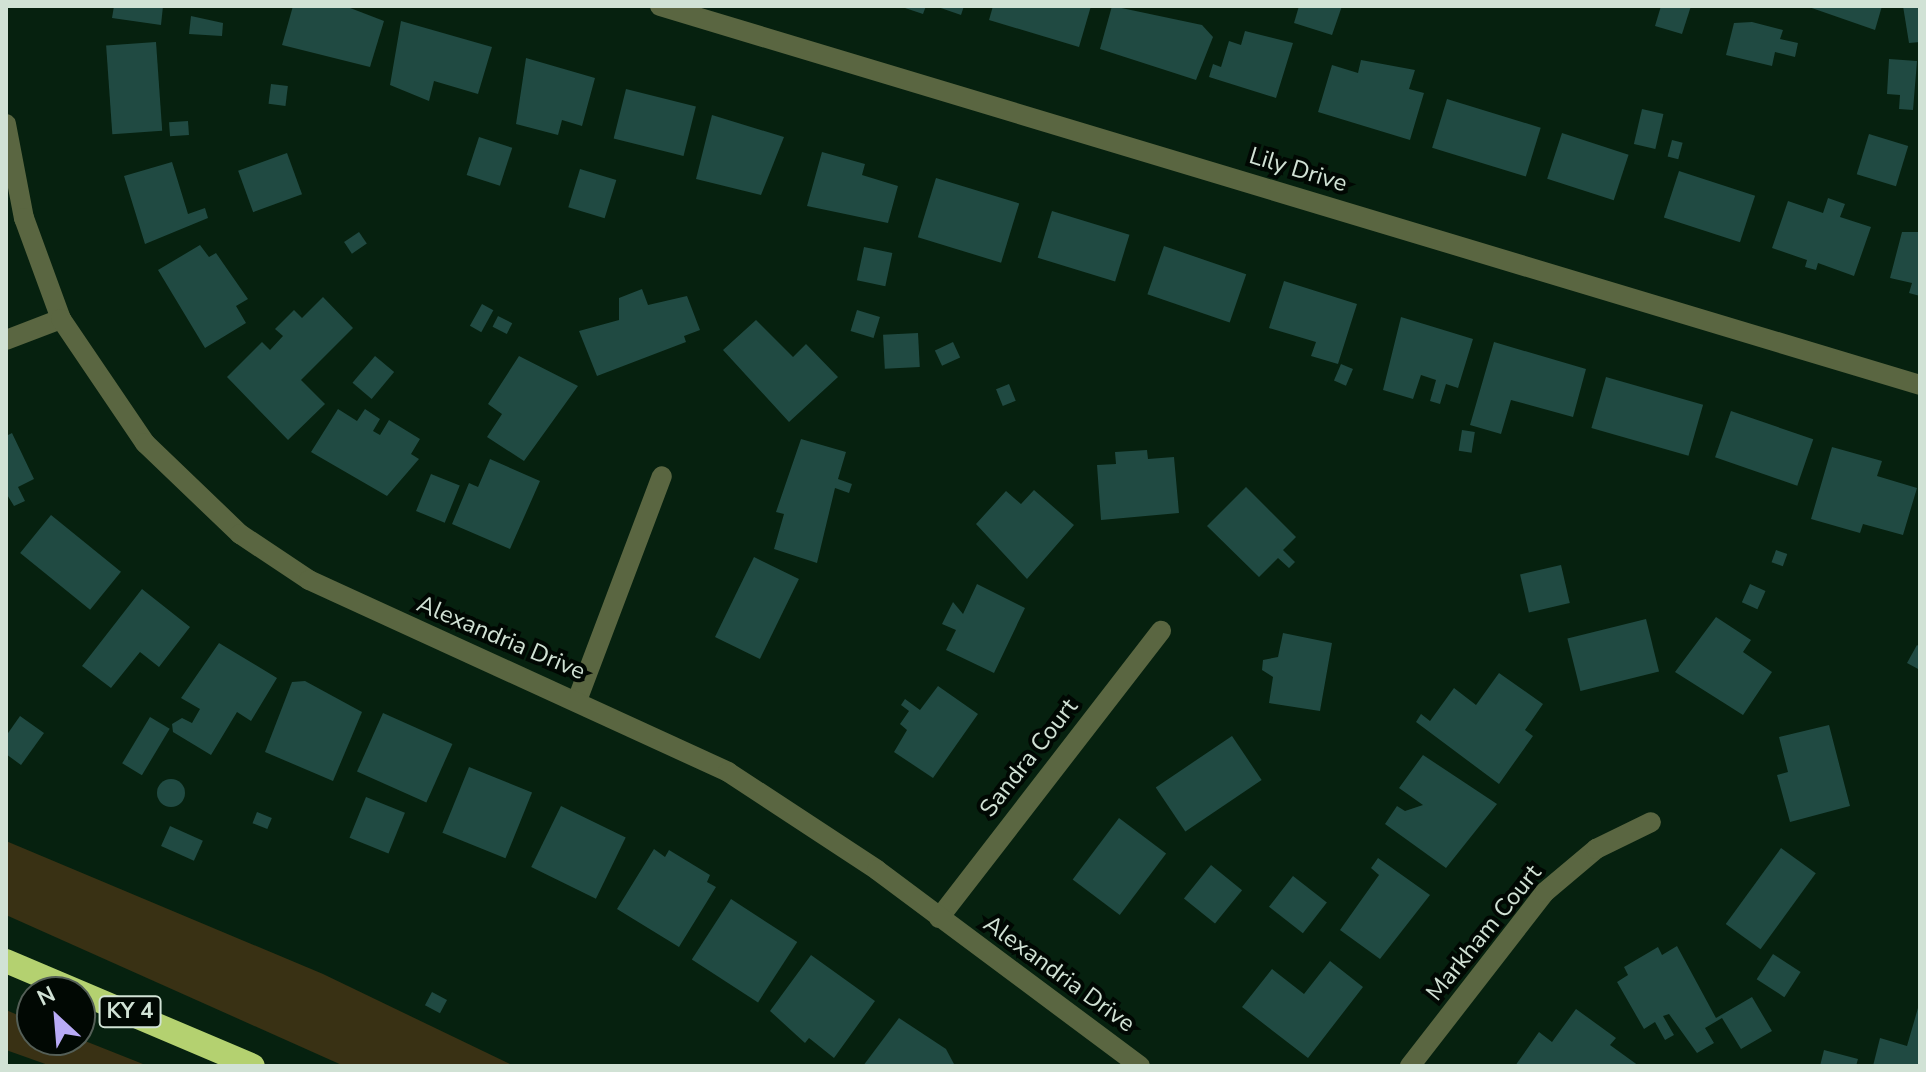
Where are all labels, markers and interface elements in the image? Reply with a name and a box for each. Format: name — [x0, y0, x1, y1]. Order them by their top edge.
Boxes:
street label: Lily Drive — [1246, 141, 1350, 199]
street label: Alexandria Drive — [413, 590, 589, 686]
street label: Sandra Court — [974, 693, 1084, 823]
street label: Markham Court — [1420, 859, 1548, 1007]
street label: Alexandria Drive — [978, 909, 1140, 1039]
north arrow — [16, 976, 96, 1056]
text: N — [32, 979, 60, 1013]
road number: KY 4 — [98, 994, 162, 1030]

